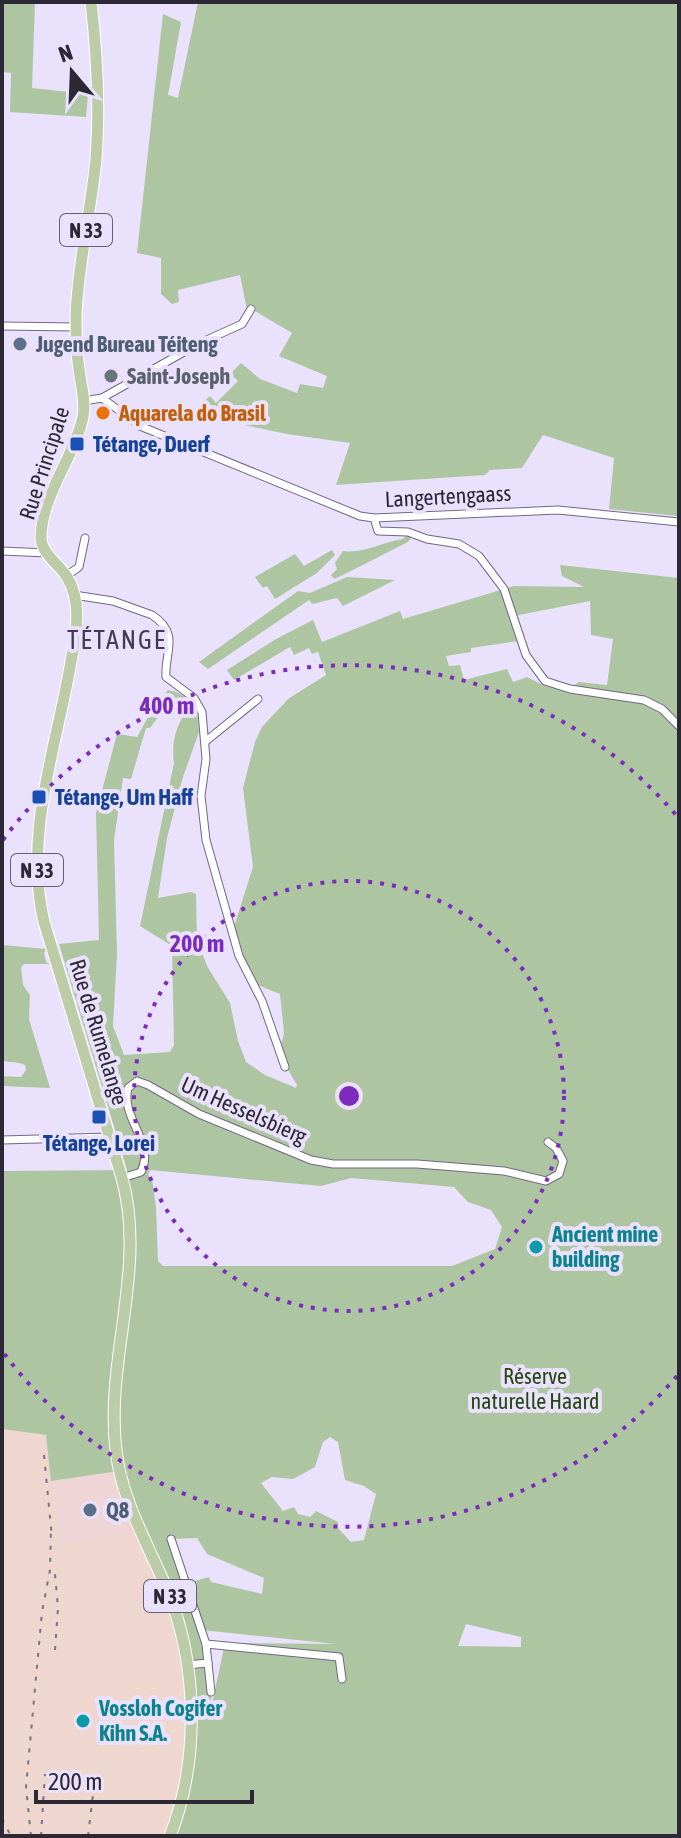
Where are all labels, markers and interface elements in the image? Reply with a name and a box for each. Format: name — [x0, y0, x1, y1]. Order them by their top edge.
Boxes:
north arrow — [32, 32, 112, 112]
text: N — [55, 39, 76, 67]
road number: N 33 — [60, 214, 112, 246]
place label: Jugend Bureau Téiteng — [35, 331, 218, 357]
marker: Jugend Bureau Téiteng — [11, 335, 29, 353]
place label: Saint-Joseph — [127, 363, 230, 389]
marker: Saint-Joseph — [102, 367, 120, 385]
place label: Aquarela do Brasil — [118, 400, 267, 426]
street label: Rue Principale — [14, 403, 74, 523]
marker: Aquarela do Brasil — [94, 404, 112, 422]
place label: Tétange, Duerf — [93, 431, 211, 457]
marker: Tétange, Duerf — [68, 435, 86, 453]
street label: Langertengaass — [384, 480, 512, 512]
district label: TÉTANGE — [67, 625, 167, 655]
text: 400 m — [139, 692, 194, 719]
place label: Tétange, Um Haff — [55, 784, 194, 810]
marker: Tétange, Um Haff — [30, 788, 48, 806]
road number: N 33 — [11, 854, 63, 886]
text: 200 m — [170, 930, 224, 957]
street label: Rue de Rumelange — [64, 956, 134, 1108]
street label: Um Hesselsbierg — [177, 1071, 311, 1149]
centre of rings — [335, 1082, 363, 1110]
marker: Tétange, Lorei — [90, 1108, 108, 1126]
place label: Tétange, Lorei — [43, 1130, 155, 1156]
place label: Ancient mine building — [551, 1221, 658, 1272]
marker: Ancient mine building — [527, 1238, 545, 1256]
park label: Réserve naturelle Haard — [471, 1363, 599, 1414]
place label: Q8 — [106, 1497, 129, 1523]
marker: Q8 — [81, 1501, 99, 1519]
road number: N 33 — [144, 1580, 196, 1612]
place label: Vossloh Cogifer Kihn S.A. — [98, 1695, 222, 1746]
marker: Vossloh Cogifer Kihn S.A. — [74, 1712, 92, 1730]
scale bar — [36, 1754, 252, 1804]
text: 200 m — [48, 1768, 102, 1795]

